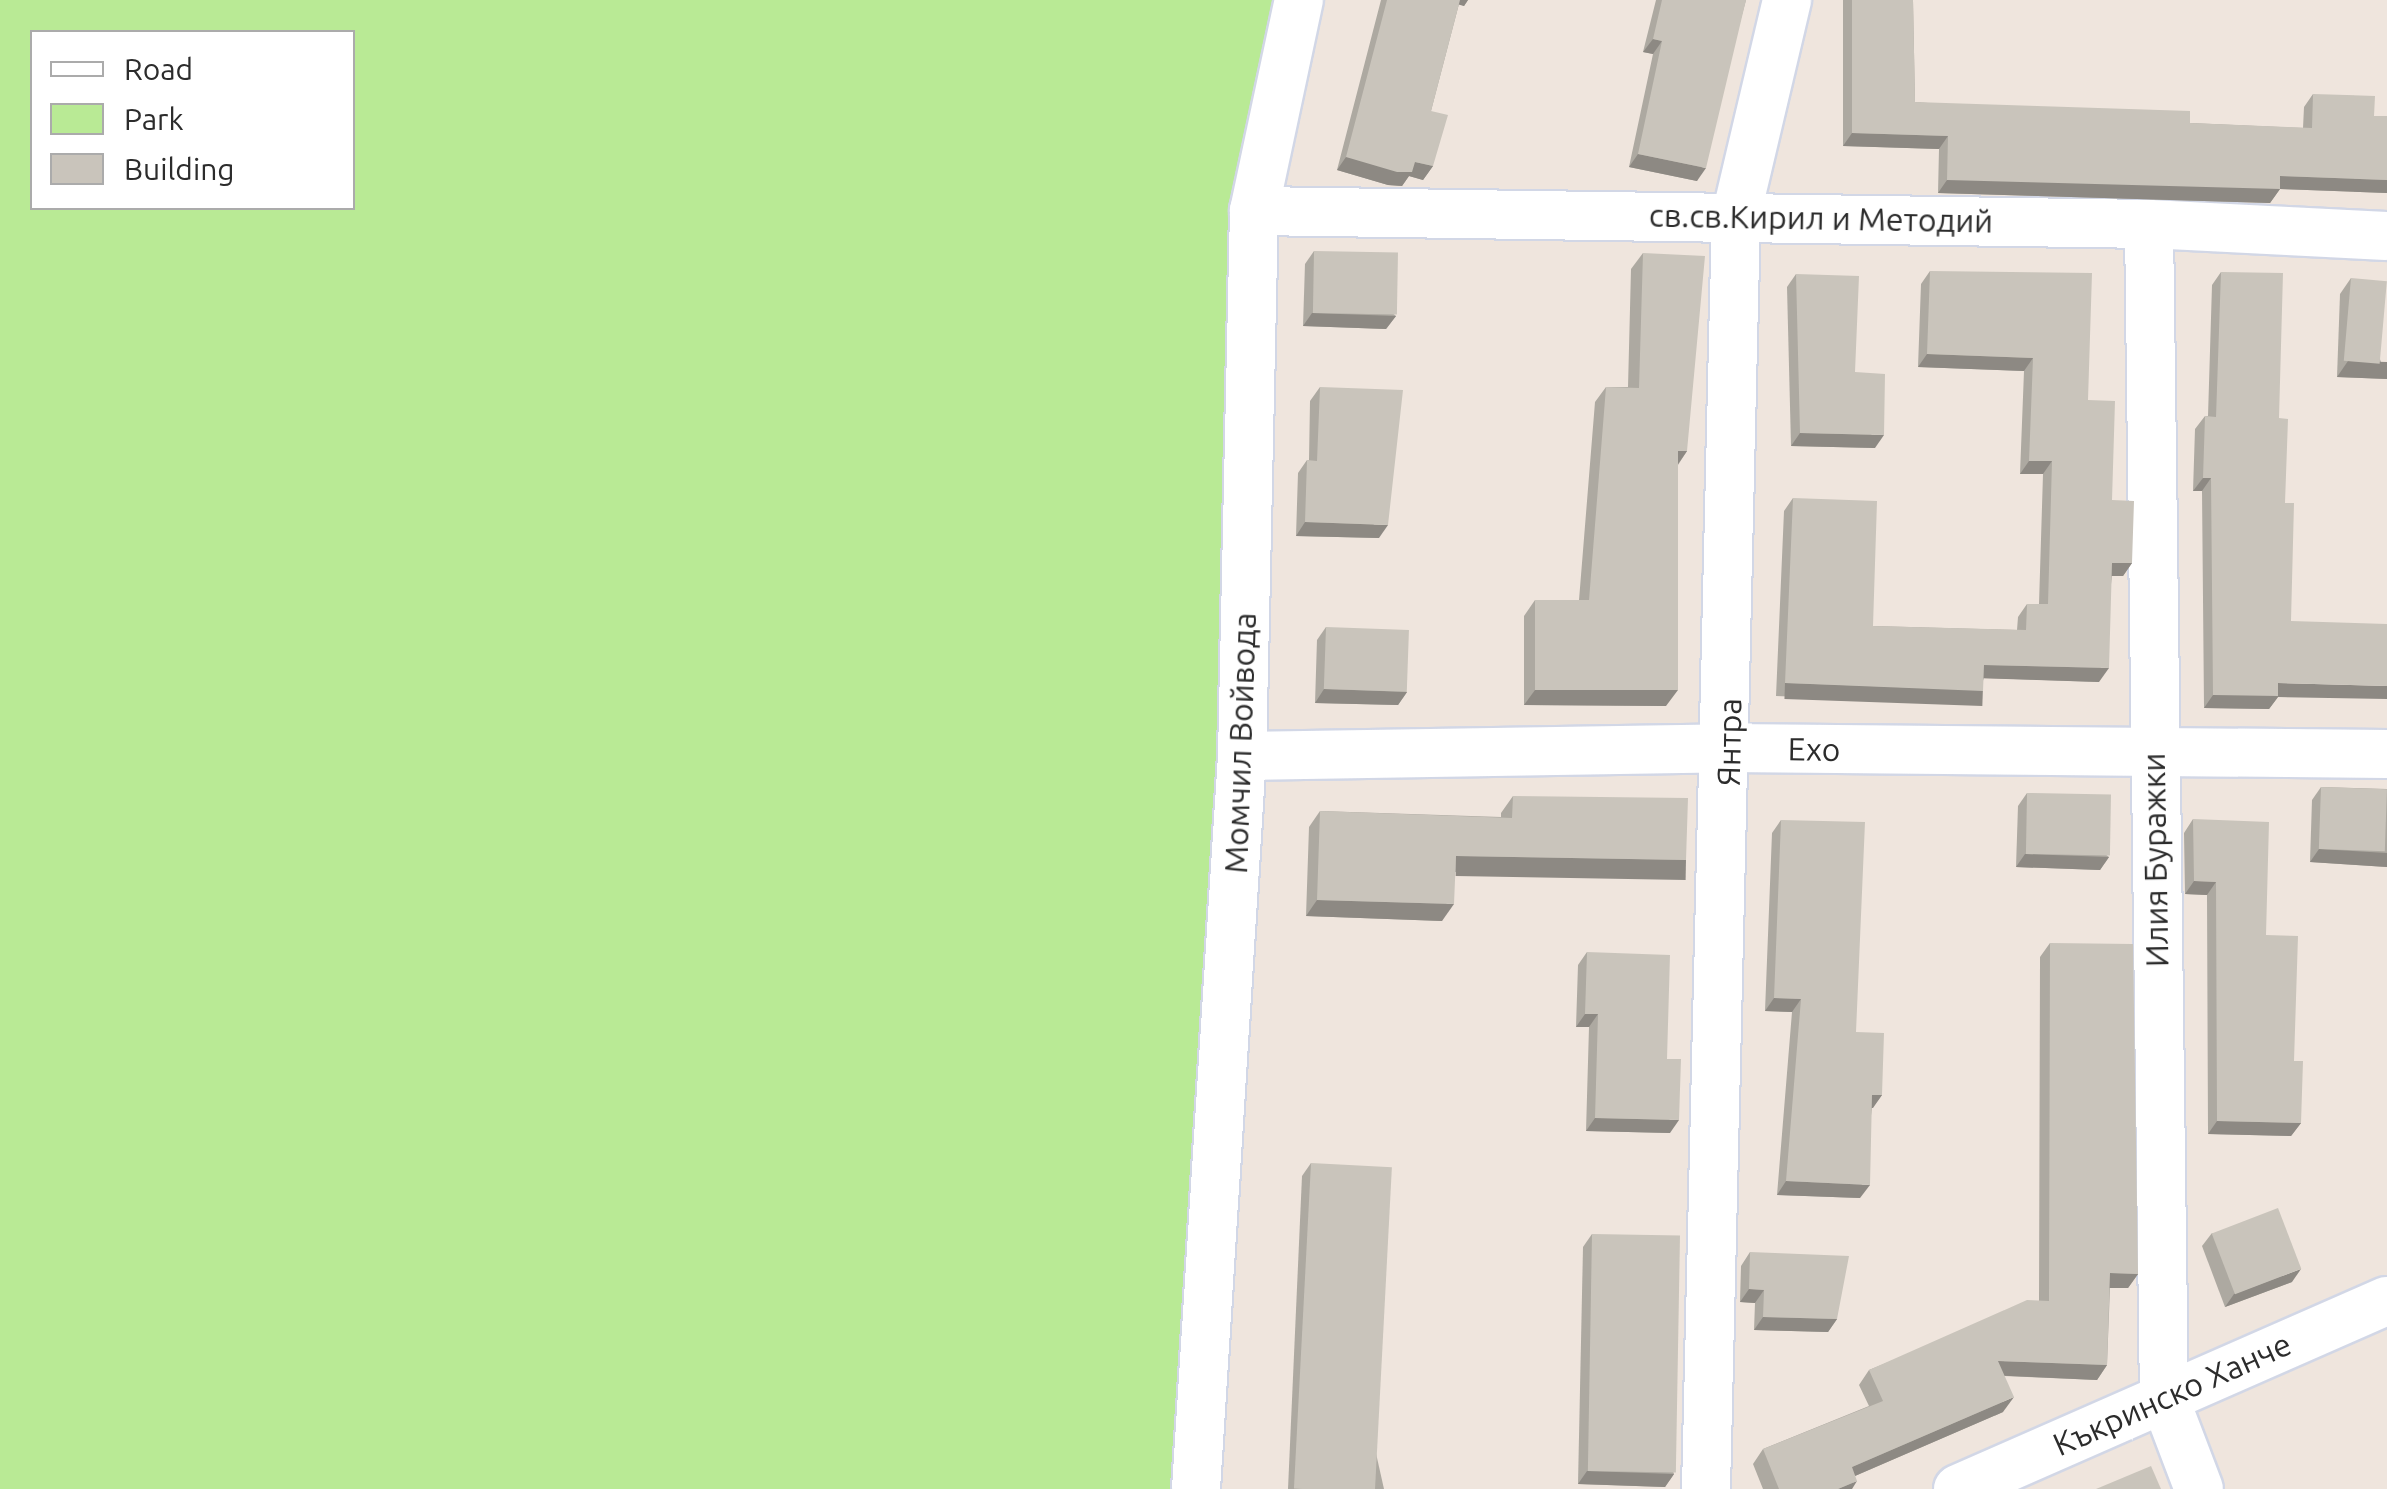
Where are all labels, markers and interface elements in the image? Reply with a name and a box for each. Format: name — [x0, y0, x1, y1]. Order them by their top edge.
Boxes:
legend — [30, 30, 355, 210]
text: Road — [124, 52, 193, 86]
text: Park — [124, 102, 184, 136]
text: Building — [124, 152, 235, 186]
street label: св.св.Кирил и Методий — [1649, 196, 1993, 240]
street label: Момчил Войвода — [1216, 612, 1264, 874]
street label: Янтра — [1709, 698, 1749, 786]
street label: Ехо — [1787, 729, 1841, 769]
street label: Илия Буражки — [2134, 752, 2176, 968]
street label: Къкринско Ханче — [2047, 1324, 2297, 1464]

